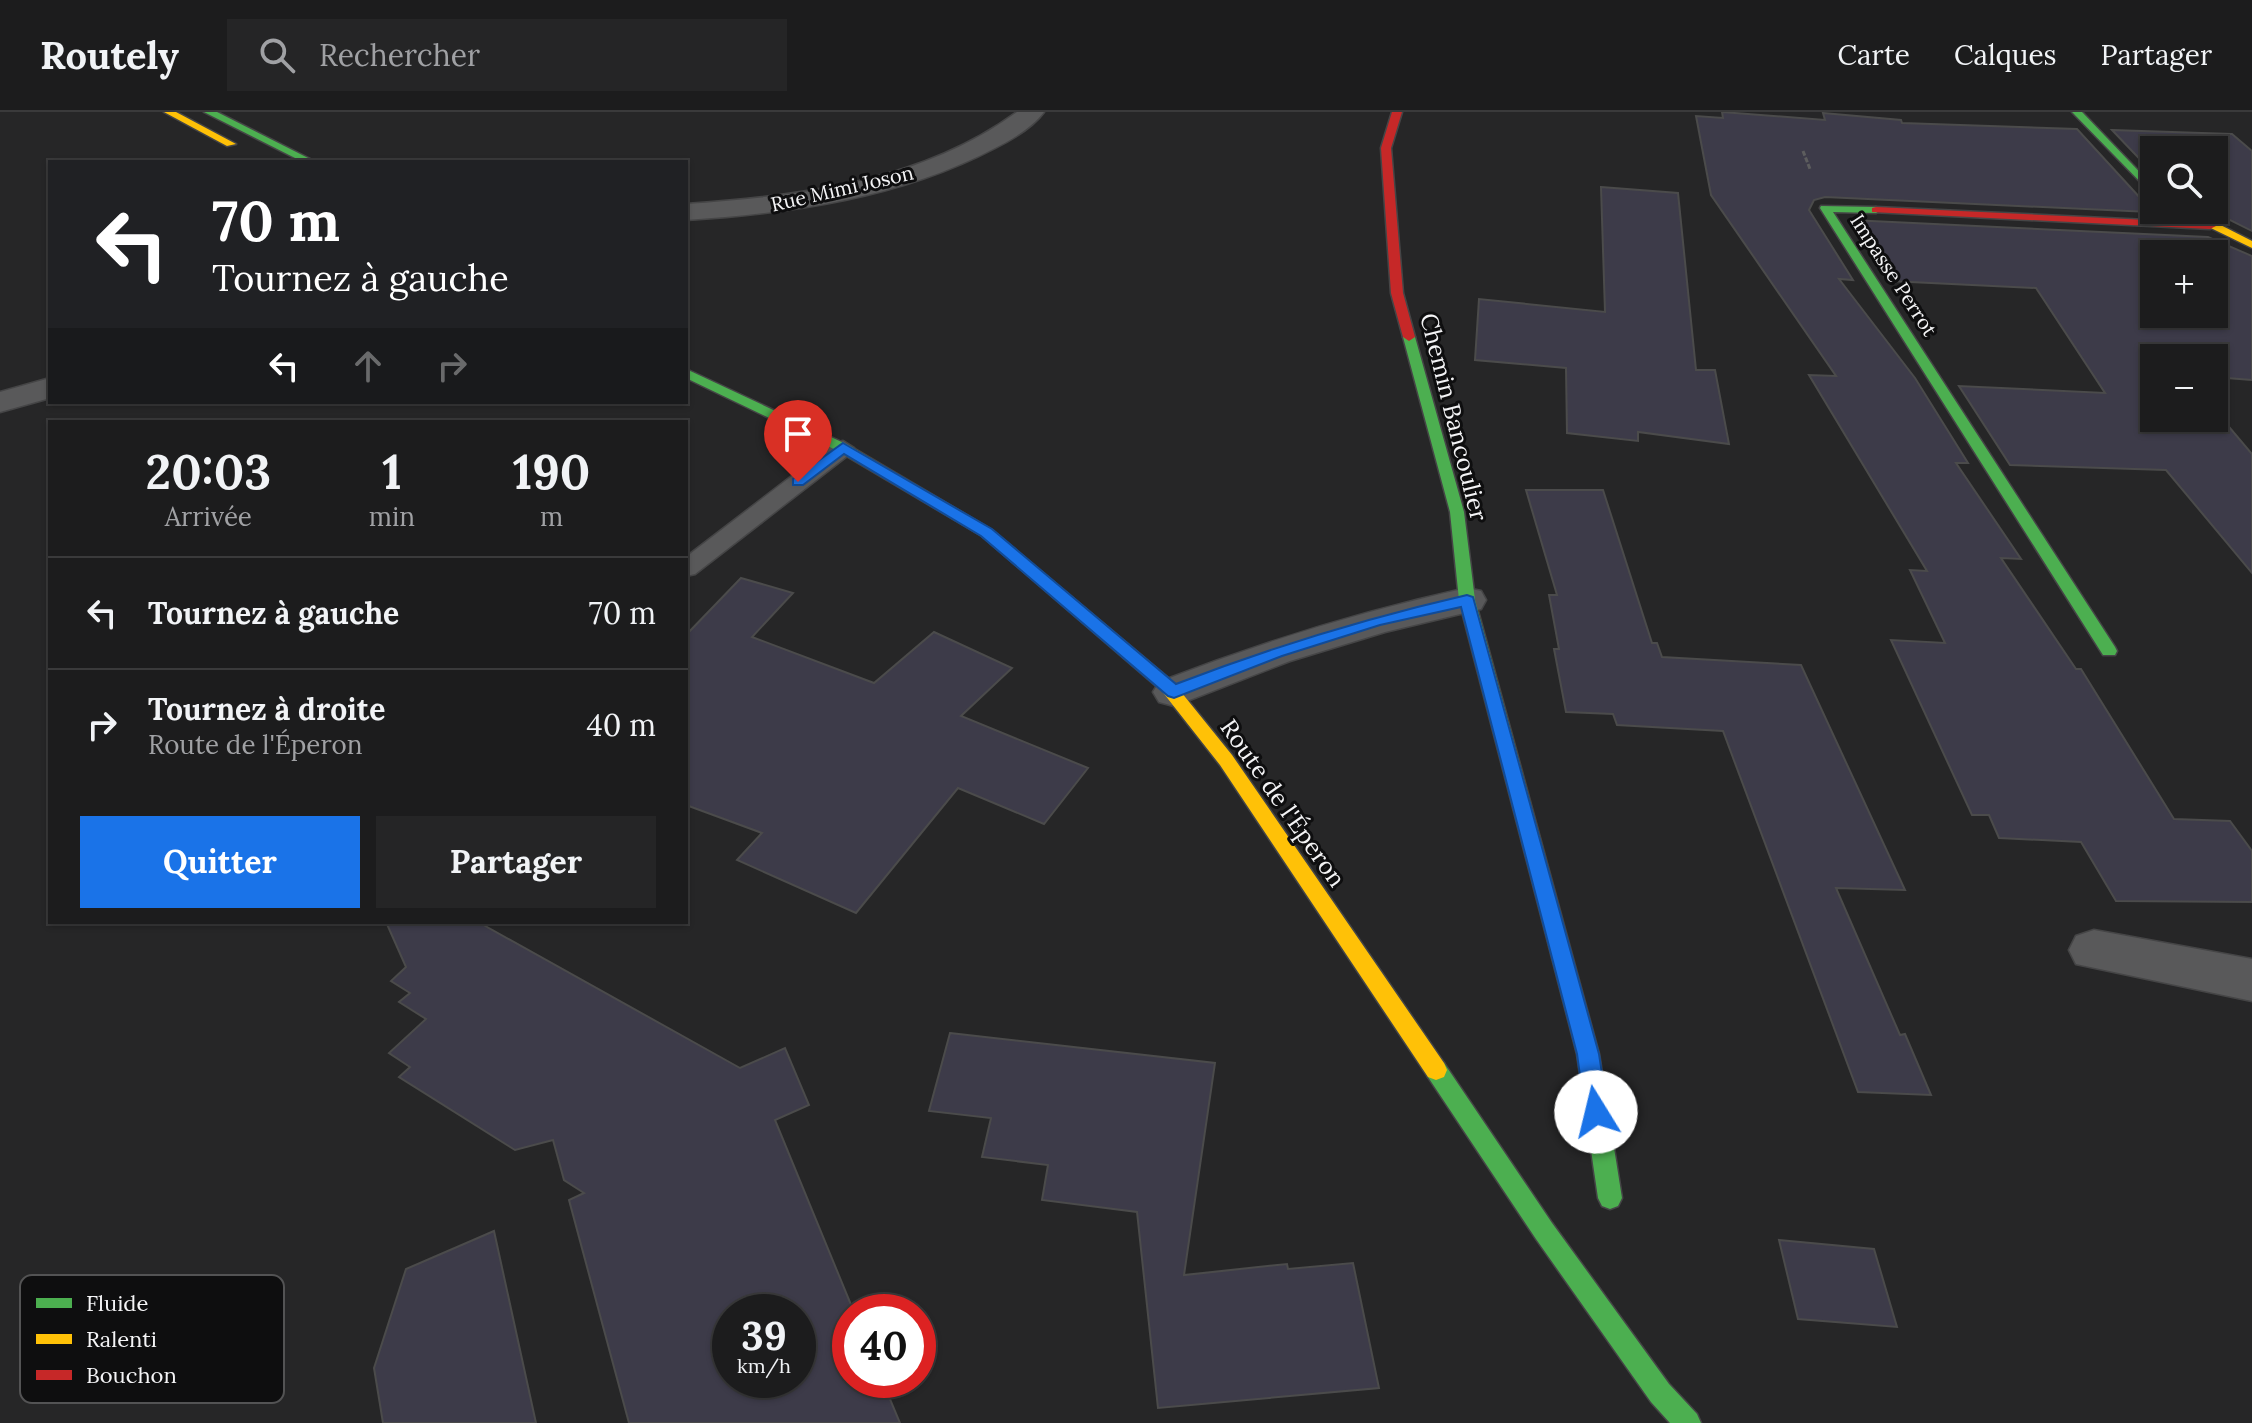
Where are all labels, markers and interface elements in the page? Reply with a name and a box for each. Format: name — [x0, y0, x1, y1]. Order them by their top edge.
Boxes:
search box — [227, 19, 787, 91]
text: Routely — [40, 31, 179, 79]
icon: search — [255, 33, 299, 77]
text: Rechercher — [319, 36, 480, 74]
text: Carte — [1838, 37, 1910, 73]
text: Calques — [1954, 37, 2057, 73]
text: Partager — [2101, 37, 2212, 73]
map controls — [2140, 136, 2228, 432]
button: search — [2140, 136, 2228, 224]
street label: Rue Mimi Joson — [768, 159, 916, 217]
text: 70 m — [212, 185, 340, 256]
icon: left — [80, 192, 184, 296]
street label: Impasse Perrot — [1845, 209, 1943, 341]
button: + — [2140, 240, 2228, 328]
text: Tournez à gauche — [212, 255, 509, 301]
street label: Chemin Bancoulier — [1413, 310, 1495, 525]
icon: left — [262, 344, 306, 388]
icon: ahead — [346, 344, 390, 388]
icon: right — [430, 344, 474, 388]
button: − — [2140, 344, 2228, 432]
pin — [764, 400, 832, 482]
icon: arrive — [776, 412, 820, 456]
text: 20:03 — [146, 441, 271, 502]
text: 1 — [382, 441, 402, 502]
text: 190 — [513, 441, 590, 502]
text: Arrivée — [165, 500, 252, 533]
text: min — [369, 500, 415, 533]
text: m — [540, 500, 563, 533]
icon: left — [80, 591, 124, 635]
text: Tournez à gauche — [148, 594, 399, 632]
text: 70 m — [589, 594, 656, 632]
text: Tournez à droite — [148, 690, 385, 728]
icon: right — [80, 703, 124, 747]
text: 40 m — [586, 706, 656, 744]
street label: Route de l'Éperon — [1214, 713, 1352, 893]
text: Route de l'Éperon — [148, 728, 363, 761]
button: Quitter — [80, 816, 360, 908]
button: Partager — [376, 816, 656, 908]
position arrow — [1554, 1070, 1638, 1154]
legend — [20, 1275, 284, 1403]
text: Fluide — [86, 1289, 149, 1317]
speed limit sign: 40 — [832, 1294, 936, 1398]
text: 39 — [741, 1310, 787, 1361]
text: Ralenti — [86, 1325, 157, 1353]
text: km/h — [737, 1353, 791, 1378]
text: Bouchon — [86, 1361, 177, 1389]

